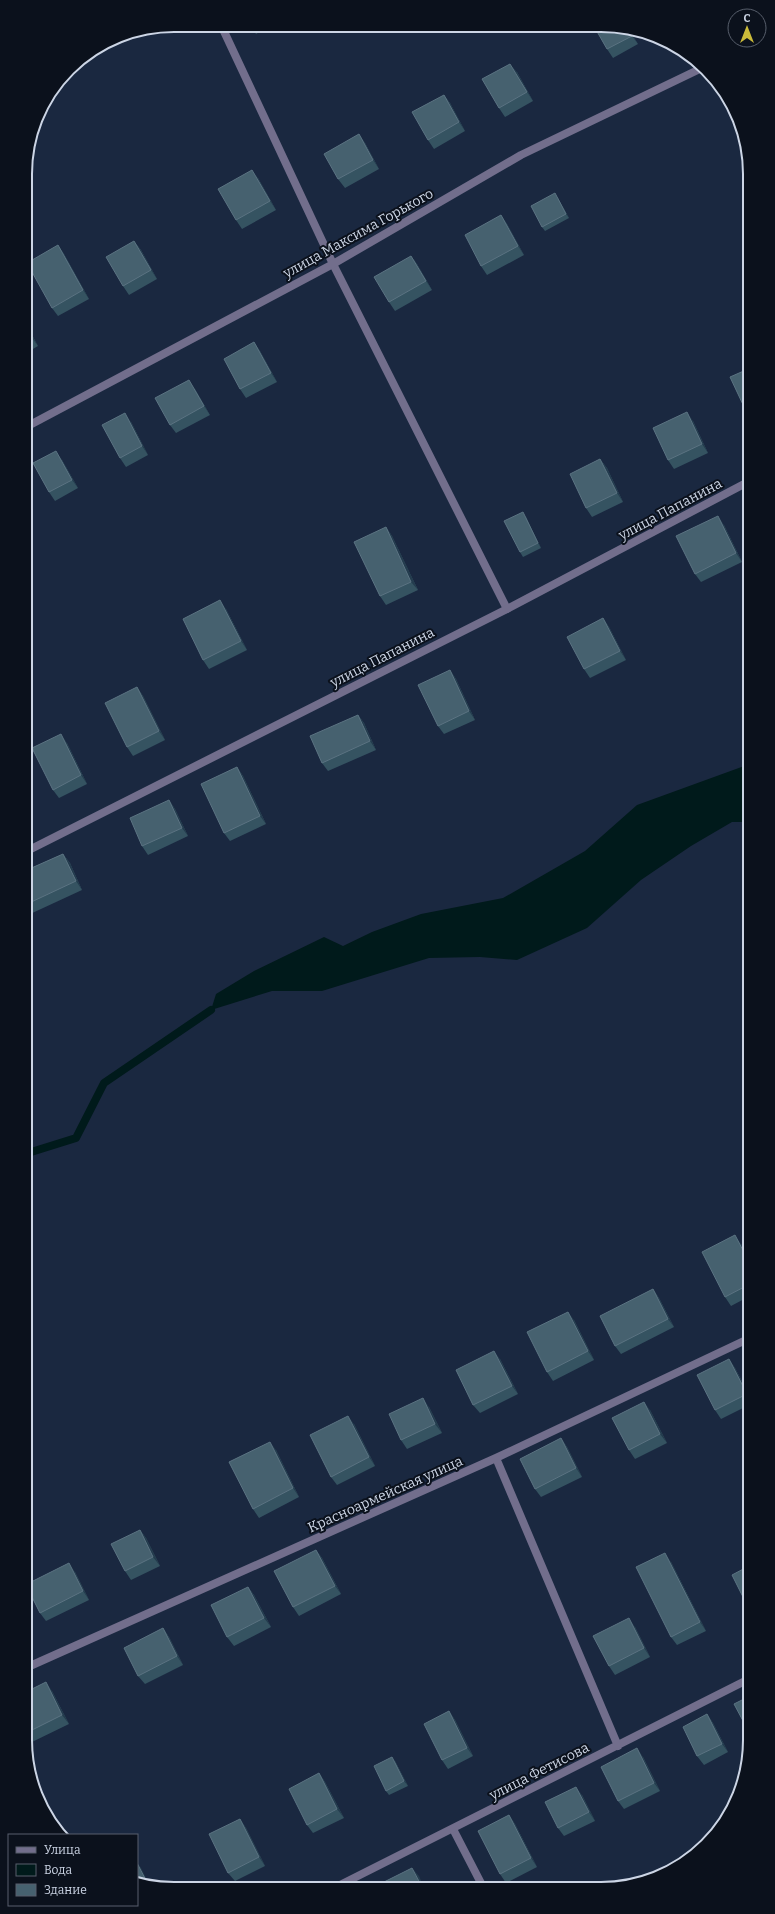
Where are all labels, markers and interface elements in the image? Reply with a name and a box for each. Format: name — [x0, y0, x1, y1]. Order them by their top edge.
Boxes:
north arrow — [727, 8, 767, 48]
text: С — [744, 12, 751, 25]
street label: улица Максима Горького — [279, 185, 436, 282]
street label: улица Папанина — [615, 475, 725, 544]
street label: улица Папанина — [326, 624, 437, 692]
street label: Красноармейская улица — [305, 1452, 466, 1536]
street label: улица Фетисова — [486, 1739, 592, 1804]
legend — [8, 1834, 138, 1906]
text: Улица — [44, 1843, 81, 1857]
text: Вода — [44, 1863, 73, 1877]
text: Здание — [44, 1883, 87, 1897]

